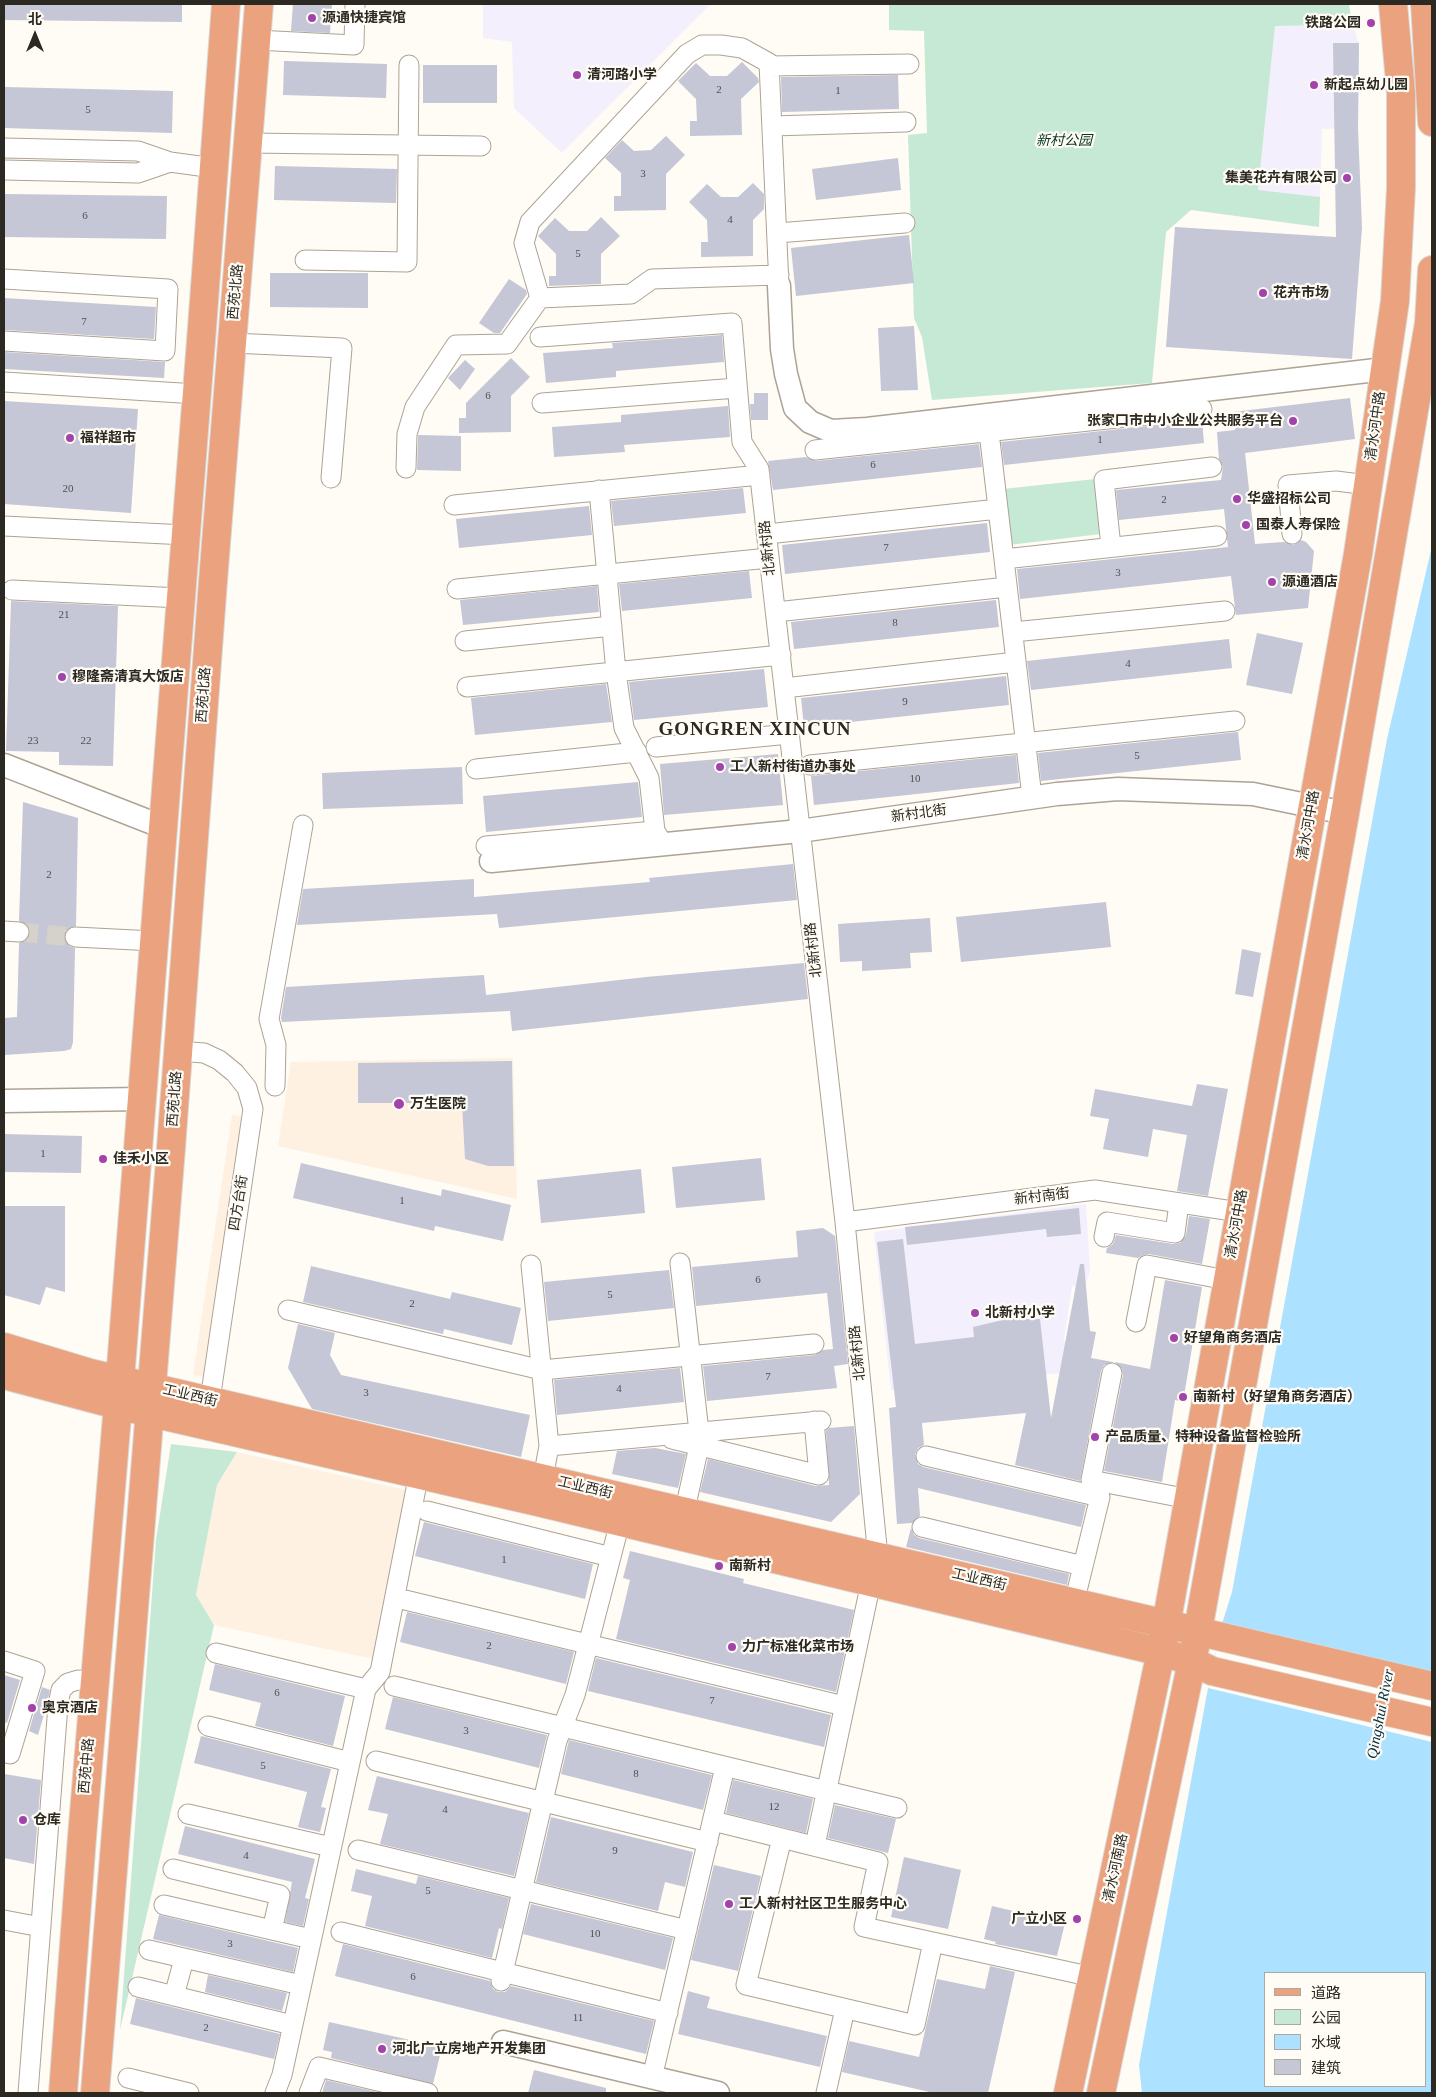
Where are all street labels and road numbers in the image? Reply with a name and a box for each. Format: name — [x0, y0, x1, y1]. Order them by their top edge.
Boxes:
street label: 西苑北路 — [225, 263, 247, 321]
street label: 清水河中路 — [1363, 390, 1389, 462]
street label: 北新村路 — [757, 519, 779, 577]
street label: 西苑北路 — [194, 666, 214, 724]
street label: 清水河中路 — [1295, 789, 1323, 861]
street label: 新村北街 — [890, 802, 948, 826]
street label: 北新村路 — [802, 921, 826, 979]
street label: 西苑北路 — [165, 1070, 185, 1128]
street label: 四方台街 — [226, 1174, 252, 1232]
street label: 新村南街 — [1013, 1185, 1071, 1209]
street label: 清水河中路 — [1223, 1188, 1251, 1260]
street label: 北新村路 — [847, 1324, 869, 1382]
street label: 工业西街 — [161, 1382, 219, 1410]
street label: 工业西街 — [556, 1474, 614, 1502]
street label: 工业西街 — [950, 1566, 1008, 1594]
street label: 西苑中路 — [76, 1737, 98, 1795]
street label: 清水河南路 — [1101, 1832, 1131, 1904]

